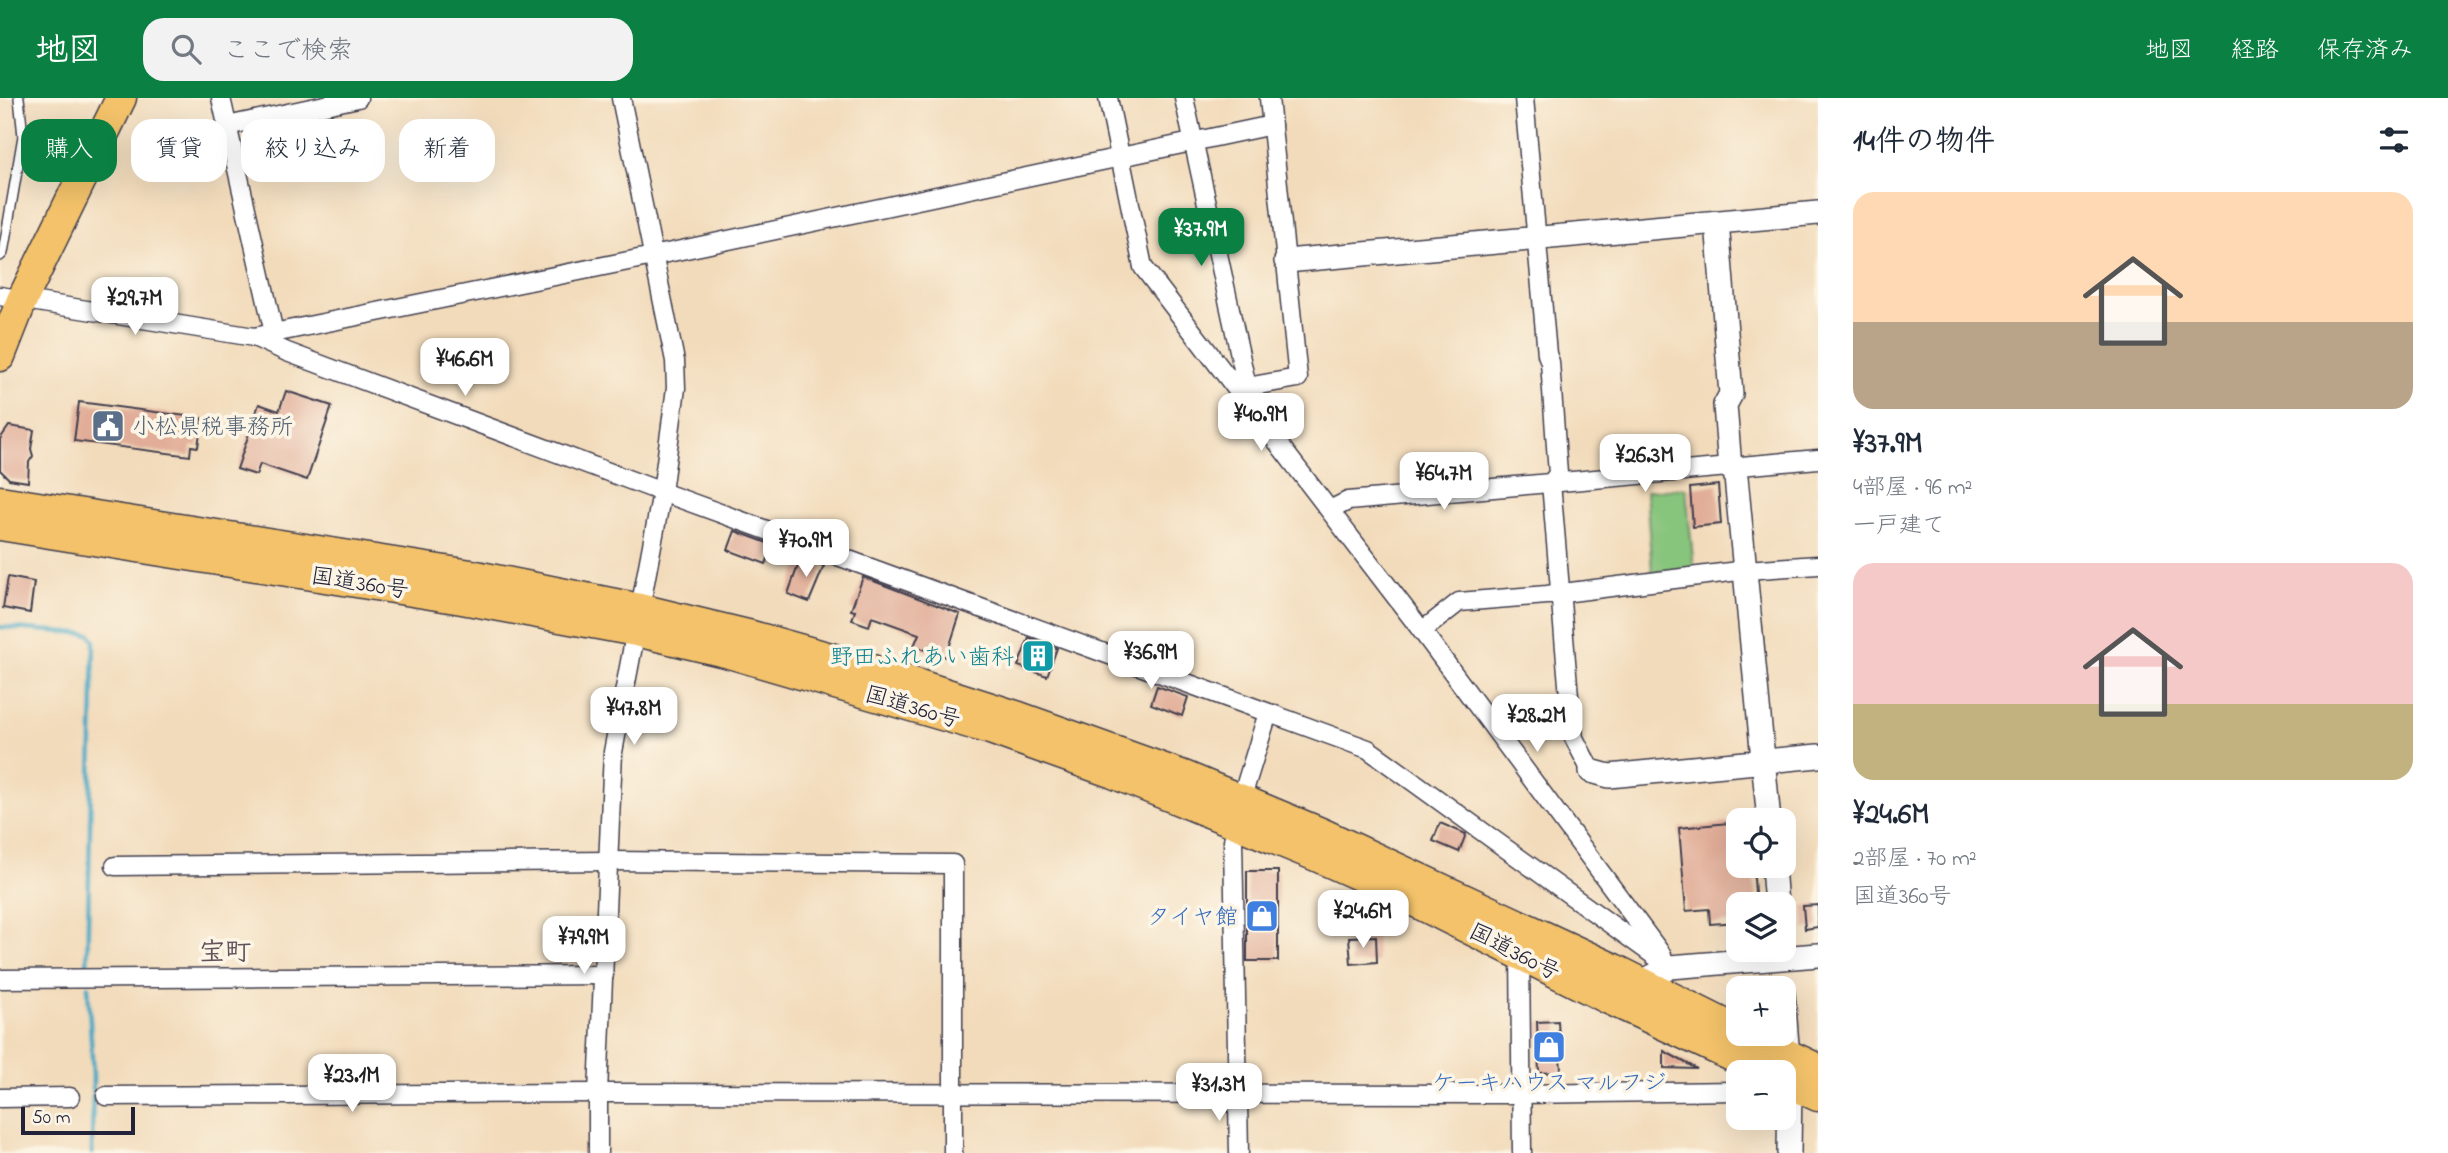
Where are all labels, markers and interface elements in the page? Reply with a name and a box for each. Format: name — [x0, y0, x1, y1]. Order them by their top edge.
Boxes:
search box — [143, 18, 633, 81]
text: 地図 — [35, 28, 101, 76]
icon: search — [167, 30, 205, 68]
text: ここで検索 — [223, 33, 353, 71]
text: 地図 — [2145, 34, 2193, 69]
text: 経路 — [2231, 34, 2279, 69]
text: 保存済み — [2317, 34, 2413, 69]
chip: 購入 — [21, 119, 117, 182]
chip: 賃貸 — [131, 119, 227, 182]
chip: 絞り込み — [241, 119, 385, 182]
chip: 新着 — [399, 119, 495, 182]
text: 14件の物件 — [1853, 121, 1995, 165]
icon: filters — [2375, 121, 2413, 159]
pin: ¥37.9M — [1144, 208, 1258, 268]
text: ¥37.9M — [1174, 214, 1228, 247]
icon: home — [2070, 238, 2196, 364]
pin: ¥29.7M — [78, 278, 192, 337]
text: ¥29.7M — [107, 283, 163, 316]
pin: ¥46.6M — [408, 338, 522, 398]
text: ¥46.6M — [436, 344, 494, 377]
pin: ¥40.9M — [1204, 394, 1318, 453]
text: ¥40.9M — [1234, 399, 1288, 432]
public building icon: 小松県税事務所 — [89, 407, 127, 445]
place label: 小松県税事務所 — [132, 412, 293, 445]
text: ¥37.9M — [1853, 423, 1923, 467]
pin: ¥26.3M — [1588, 434, 1702, 494]
text: ¥26.3M — [1616, 440, 1674, 473]
pin: ¥64.7M — [1387, 452, 1501, 512]
text: ¥64.7M — [1416, 458, 1472, 491]
text: 4部屋 · 96 m² — [1853, 472, 1972, 505]
text: 一戸建て — [1853, 510, 1945, 543]
pin: ¥70.9M — [749, 519, 863, 579]
text: ¥70.9M — [779, 525, 833, 558]
street label: 国道360号 — [308, 560, 411, 608]
icon: home — [2070, 609, 2196, 735]
pin: ¥36.9M — [1094, 632, 1208, 691]
building icon: 野田ふれあい歯科 — [1019, 637, 1057, 675]
text: ¥36.9M — [1124, 637, 1178, 670]
place label: 野田ふれあい歯科 — [830, 642, 1014, 675]
street label: 国道360号 — [860, 679, 964, 738]
pin: ¥47.8M — [577, 688, 691, 747]
text: ¥47.8M — [606, 693, 662, 726]
pin: ¥28.2M — [1480, 694, 1594, 754]
text: ¥28.2M — [1507, 700, 1567, 733]
text: ¥24.6M — [1853, 794, 1930, 838]
map controls — [1726, 808, 1796, 1130]
button: locate — [1726, 808, 1796, 878]
text: 2部屋 · 70 m² — [1853, 843, 1977, 876]
text: 国道360号 — [1853, 881, 1952, 914]
pin: ¥24.6M — [1306, 890, 1420, 950]
button: layers — [1726, 892, 1796, 962]
text: ¥24.6M — [1334, 896, 1392, 929]
shop icon: タイヤ館 — [1243, 897, 1281, 935]
place label: タイヤ館 — [1147, 902, 1238, 935]
pin: ¥79.9M — [527, 916, 641, 976]
street label: 国道360号 — [1462, 916, 1565, 990]
text: ¥79.9M — [559, 922, 609, 955]
district label: 宝町 — [199, 935, 251, 973]
button: + — [1726, 976, 1796, 1046]
shop icon: ケーキハウス マルフジ — [1530, 1028, 1568, 1066]
pin: ¥23.1M — [295, 1054, 409, 1114]
text: ¥23.1M — [324, 1060, 380, 1093]
button: − — [1726, 1060, 1796, 1130]
pin: ¥31.3M — [1162, 1063, 1276, 1123]
place label: ケーキハウス マルフジ — [1432, 1068, 1666, 1101]
text: ¥31.3M — [1192, 1069, 1246, 1102]
scale bar — [21, 1104, 135, 1136]
text: 50 m — [32, 1105, 71, 1132]

